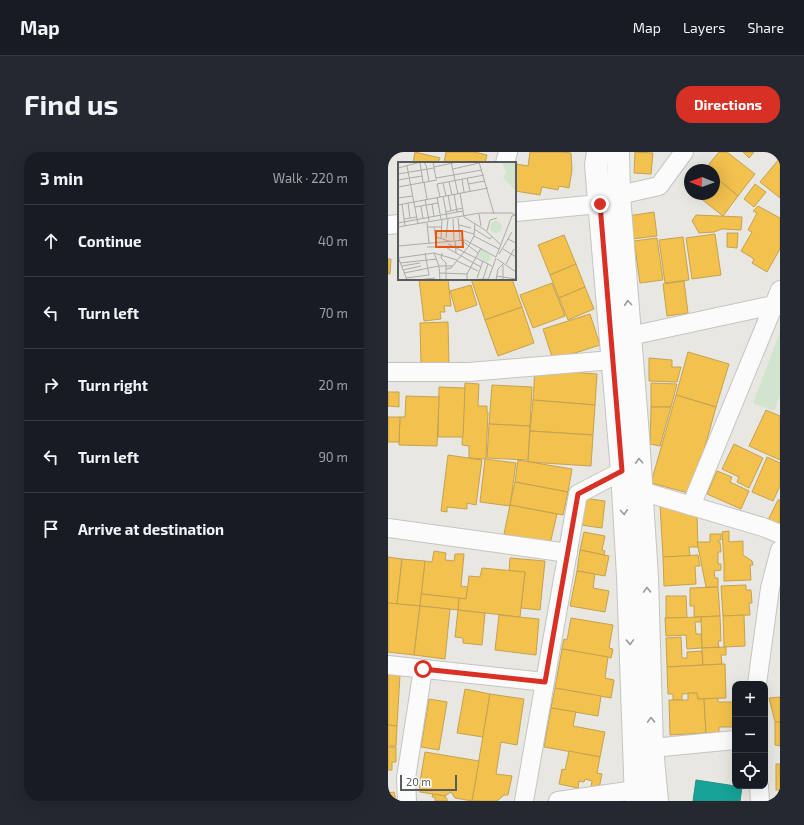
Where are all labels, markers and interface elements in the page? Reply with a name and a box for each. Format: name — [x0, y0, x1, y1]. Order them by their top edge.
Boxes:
text: Map — [20, 16, 60, 39]
text: Map — [633, 19, 661, 36]
text: Layers — [683, 19, 725, 36]
text: Share — [747, 19, 784, 36]
button: Directions — [676, 86, 780, 123]
text: Find us — [24, 87, 118, 121]
inset map — [398, 162, 516, 280]
north arrow — [684, 164, 720, 200]
text: 3 min — [40, 168, 83, 188]
text: Walk · 220 m — [273, 170, 348, 186]
route end — [591, 195, 609, 213]
icon: ahead — [40, 230, 62, 252]
text: Continue — [78, 232, 141, 250]
text: 40 m — [318, 233, 348, 249]
one-way arrow — [623, 300, 632, 306]
icon: left — [40, 302, 62, 324]
text: Turn left — [78, 304, 139, 322]
text: 70 m — [319, 305, 348, 321]
icon: right — [40, 374, 62, 396]
text: Turn right — [78, 376, 148, 394]
text: 20 m — [319, 377, 348, 393]
icon: left — [40, 446, 62, 468]
text: Turn left — [78, 448, 139, 466]
text: 90 m — [318, 449, 348, 465]
one-way arrow — [635, 457, 644, 464]
one-way arrow — [620, 509, 629, 515]
icon: arrive — [40, 518, 62, 540]
text: Arrive at destination — [78, 520, 224, 538]
one-way arrow — [643, 587, 651, 593]
one-way arrow — [626, 639, 635, 645]
route start — [414, 660, 432, 678]
map controls — [732, 681, 768, 789]
button: + — [732, 681, 768, 717]
one-way arrow — [647, 717, 655, 723]
button: − — [732, 717, 768, 753]
button: locate — [732, 753, 768, 789]
scale bar — [400, 773, 457, 792]
text: 20 m — [406, 775, 431, 788]

